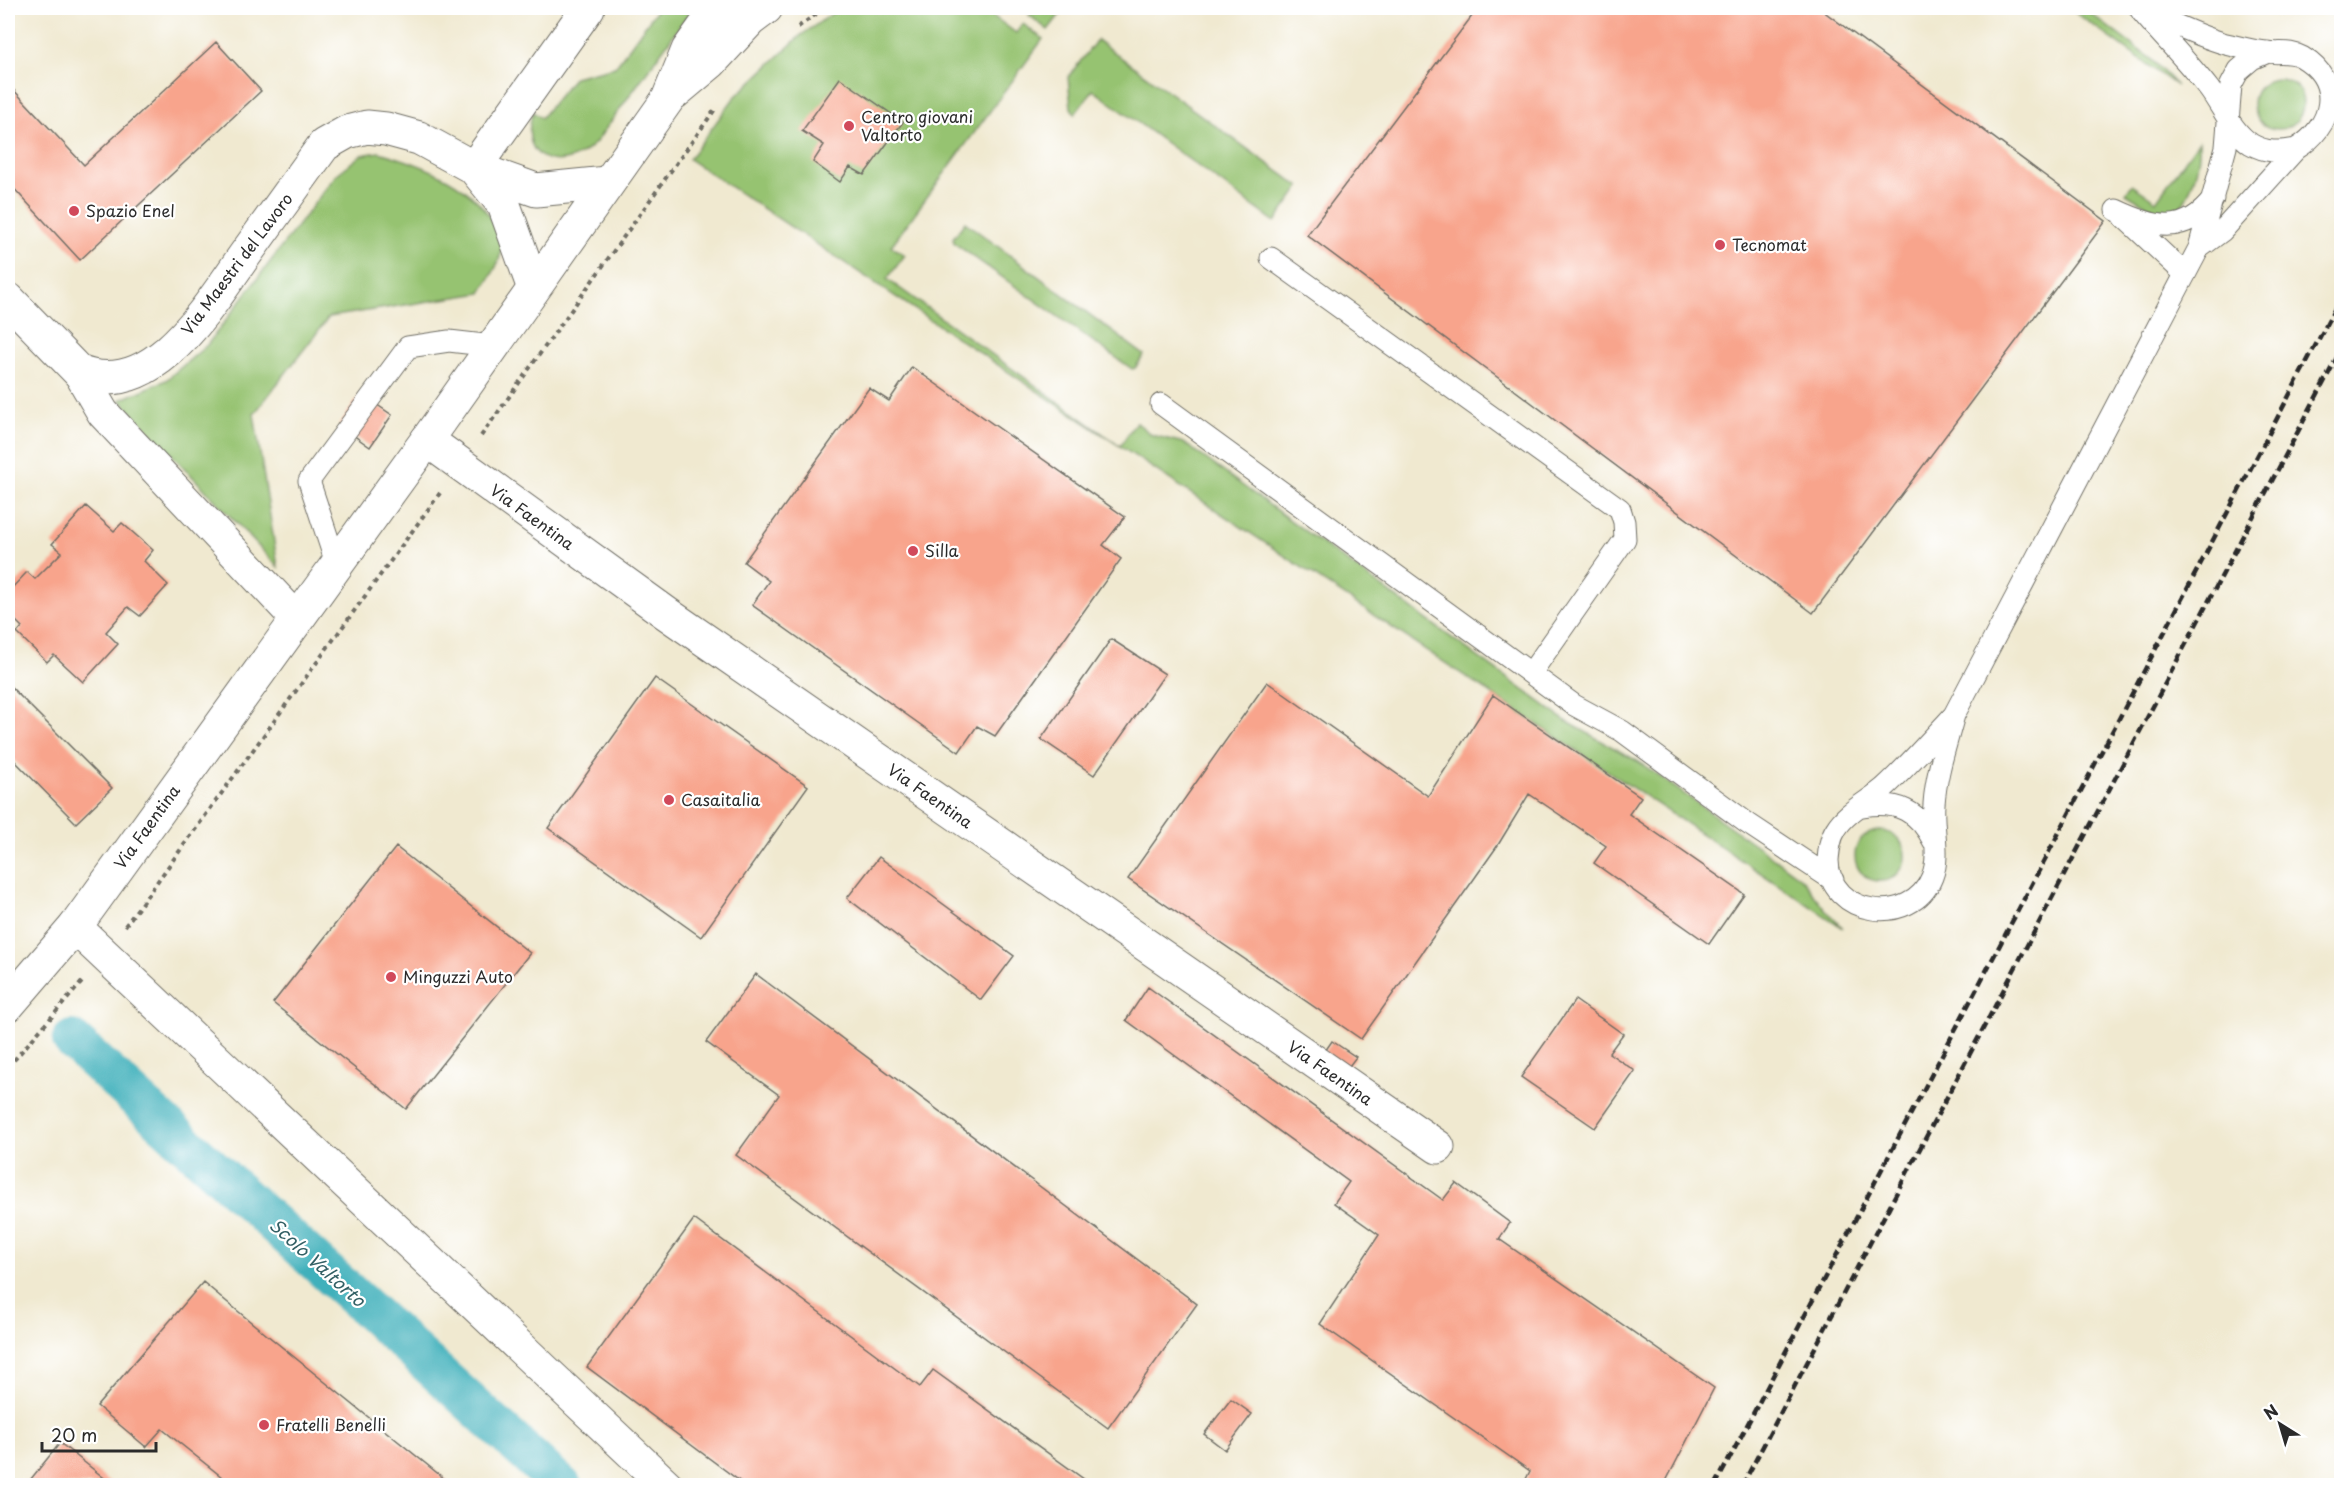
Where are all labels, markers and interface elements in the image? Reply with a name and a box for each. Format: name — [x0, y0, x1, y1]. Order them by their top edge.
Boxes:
place label: Centro giovani Valtorto — [861, 104, 973, 146]
marker: Centro giovani Valtorto — [842, 119, 856, 133]
street label: Via Maestri del Lavoro — [175, 187, 298, 340]
place label: Spazio Enel — [86, 198, 175, 222]
marker: Spazio Enel — [67, 204, 81, 218]
place label: Tecnomat — [1732, 232, 1807, 256]
marker: Tecnomat — [1713, 238, 1727, 252]
street label: Via Faentina — [486, 477, 580, 555]
place label: Silla — [925, 538, 958, 562]
marker: Silla — [906, 544, 920, 558]
street label: Via Faentina — [883, 757, 978, 833]
street label: Via Faentina — [107, 779, 185, 873]
place label: Casaitalia — [681, 787, 760, 811]
marker: Casaitalia — [662, 793, 676, 807]
place label: Minguzzi Auto — [403, 964, 513, 988]
marker: Minguzzi Auto — [384, 970, 398, 984]
street label: Via Faentina — [1283, 1034, 1378, 1110]
water label: Scolo Valtorto — [264, 1211, 373, 1313]
north arrow — [2250, 1394, 2310, 1454]
text: N — [2258, 1398, 2283, 1425]
place label: Fratelli Benelli — [276, 1412, 386, 1436]
scale bar — [42, 1415, 156, 1453]
marker: Fratelli Benelli — [257, 1418, 271, 1432]
text: 20 m — [51, 1421, 97, 1448]

